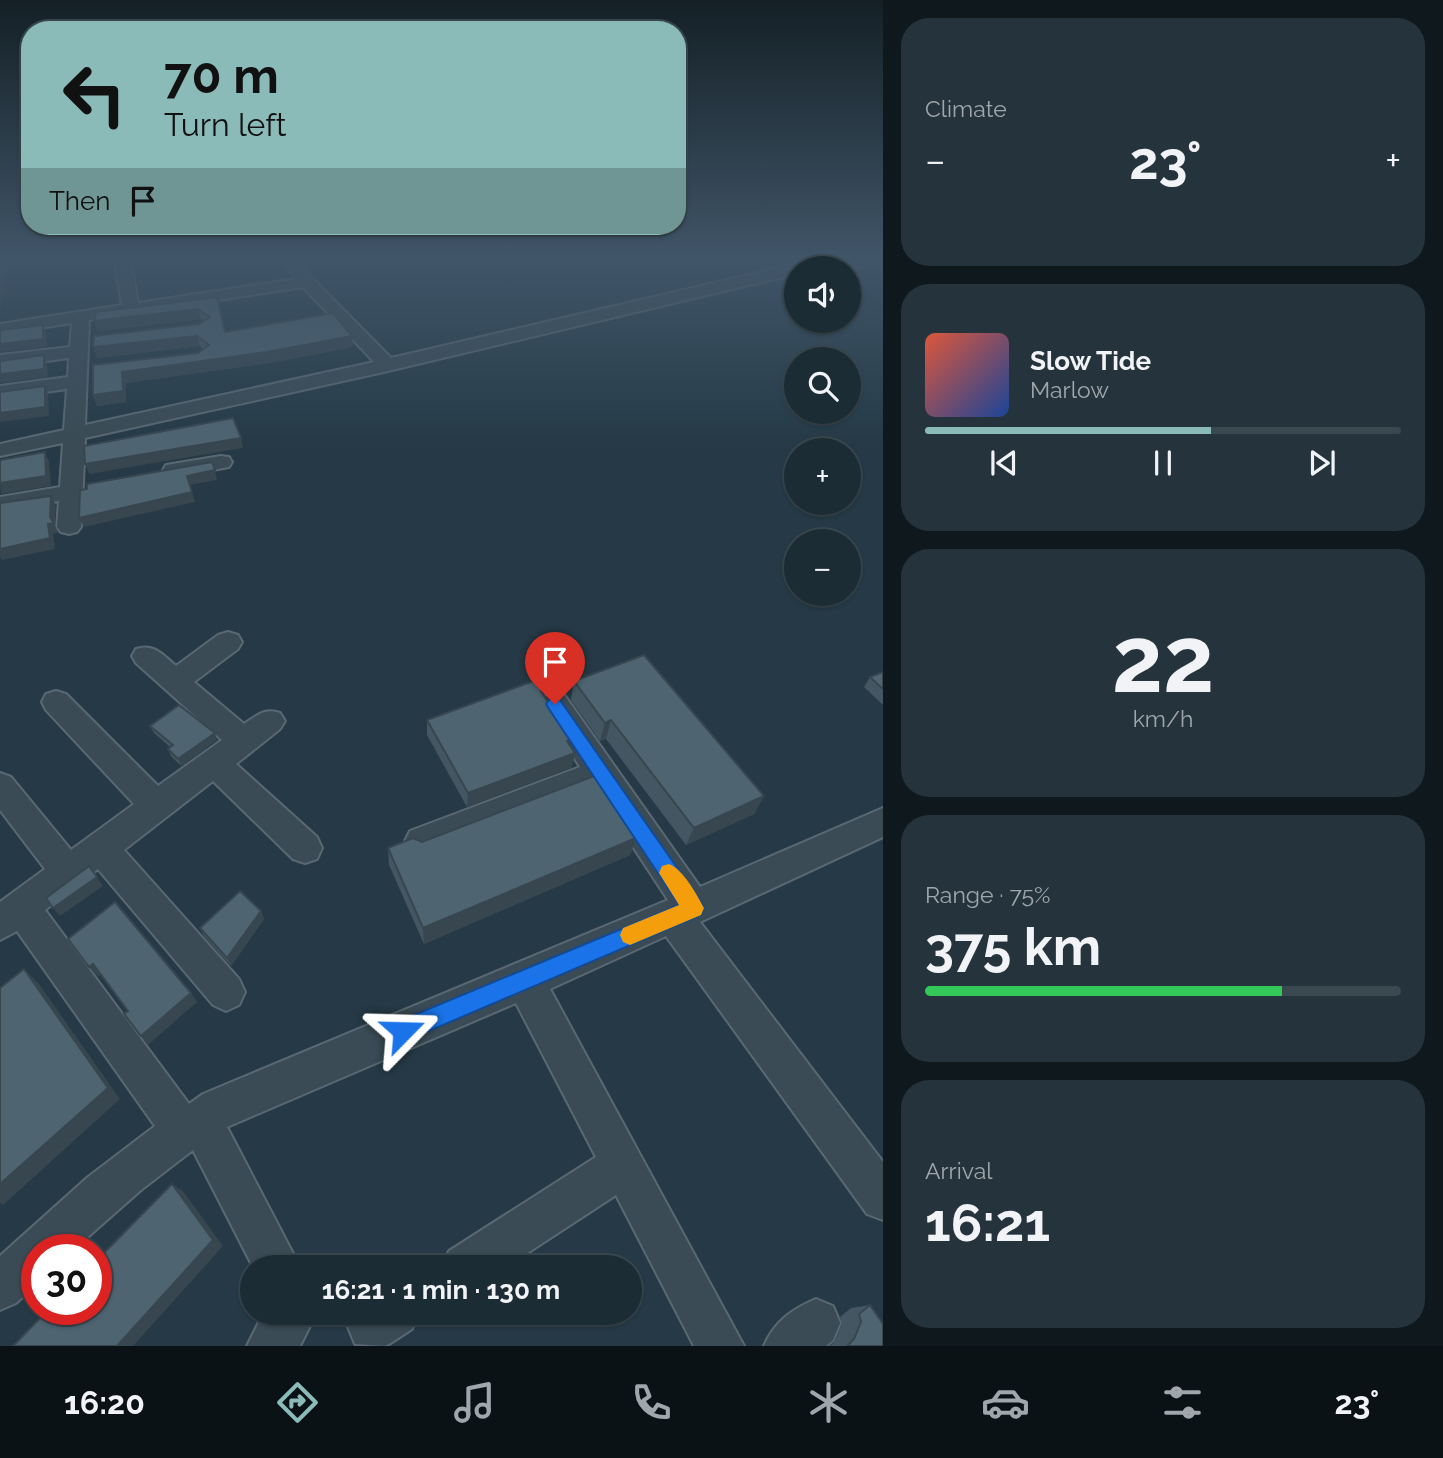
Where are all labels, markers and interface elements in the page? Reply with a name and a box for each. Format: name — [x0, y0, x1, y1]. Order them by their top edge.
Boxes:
text: 70 m — [164, 47, 279, 104]
icon: left — [49, 49, 140, 140]
text: Climate — [925, 95, 1007, 122]
text: Turn left — [164, 106, 286, 143]
text: 23° — [1129, 130, 1202, 191]
text: − — [925, 138, 945, 183]
text: + — [1385, 138, 1401, 183]
icon: arrive — [124, 182, 162, 220]
text: Then — [49, 186, 110, 216]
map controls — [784, 256, 861, 606]
button: sound — [784, 256, 861, 333]
text: Slow Tide — [1030, 346, 1151, 376]
button: search — [784, 347, 861, 424]
text: Marlow — [1030, 376, 1109, 403]
button: + — [784, 438, 861, 515]
icon: previous — [985, 444, 1023, 482]
icon: pause — [1144, 444, 1182, 482]
icon: next — [1303, 444, 1341, 482]
button: − — [784, 529, 861, 606]
text: 22 — [1112, 606, 1214, 713]
pin — [525, 632, 585, 704]
icon: arrive — [536, 643, 574, 681]
text: km/h — [1133, 705, 1193, 732]
text: Range · 75% — [925, 881, 1050, 908]
text: 375 km — [925, 916, 1101, 977]
position arrow — [366, 994, 440, 1068]
text: Arrival — [925, 1157, 992, 1184]
text: 16:21 — [925, 1192, 1050, 1253]
speed limit sign: 30 — [21, 1234, 112, 1325]
text: 16:21 · 1 min · 130 m — [322, 1275, 560, 1305]
icon: directions — [273, 1378, 322, 1427]
icon: music — [450, 1378, 499, 1427]
icon: phone — [627, 1378, 676, 1427]
icon: climate — [804, 1378, 853, 1427]
icon: car — [981, 1378, 1030, 1427]
icon: filters — [1158, 1378, 1207, 1427]
text: 16:20 — [64, 1384, 145, 1421]
text: 23° — [1334, 1384, 1379, 1421]

